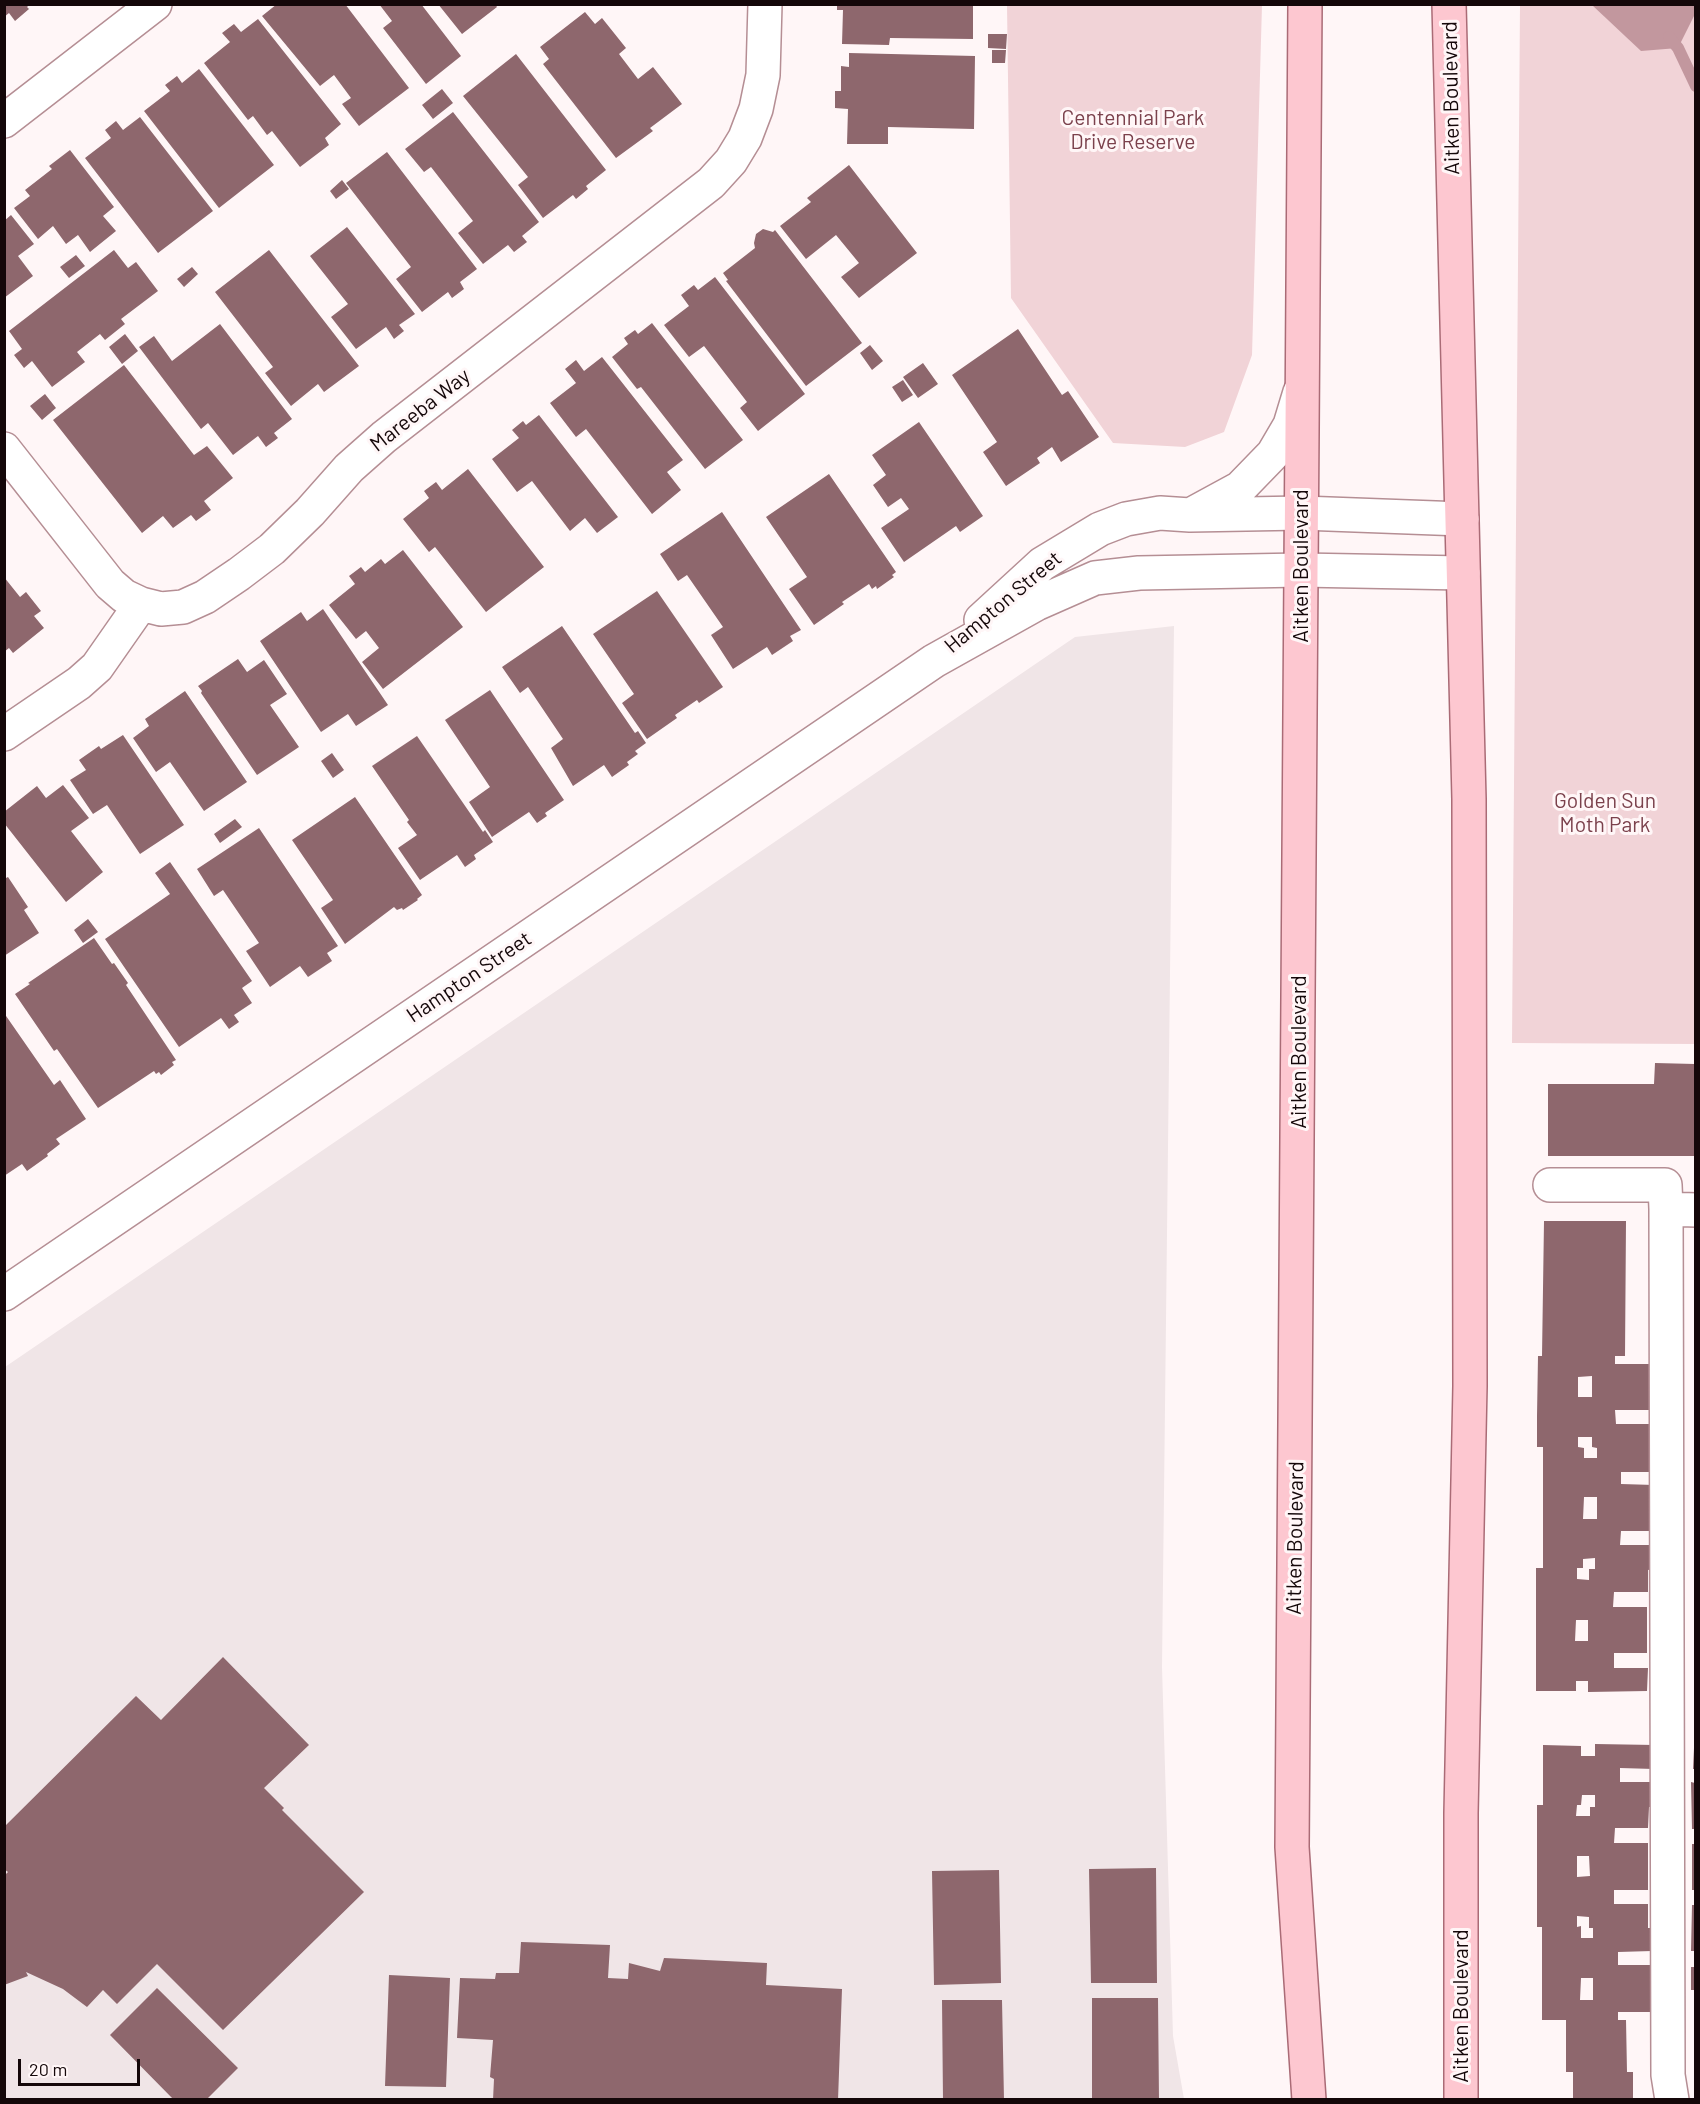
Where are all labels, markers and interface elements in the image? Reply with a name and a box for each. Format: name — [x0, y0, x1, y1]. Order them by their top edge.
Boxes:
street label: Aitken Boulevard — [1437, 21, 1465, 175]
park label: Centennial Park Drive Reserve — [1062, 105, 1204, 155]
street label: Mareeba Way — [365, 363, 475, 457]
street label: Aitken Boulevard — [1288, 489, 1314, 643]
street label: Hampton Street — [939, 546, 1067, 658]
park label: Golden Sun Moth Park — [1554, 788, 1656, 838]
street label: Hampton Street — [402, 926, 536, 1028]
street label: Aitken Boulevard — [1286, 975, 1312, 1129]
street label: Aitken Boulevard — [1281, 1461, 1309, 1615]
street label: Aitken Boulevard — [1448, 1929, 1474, 2083]
scale bar — [21, 2047, 142, 2085]
text: 20 m — [29, 2058, 67, 2080]

